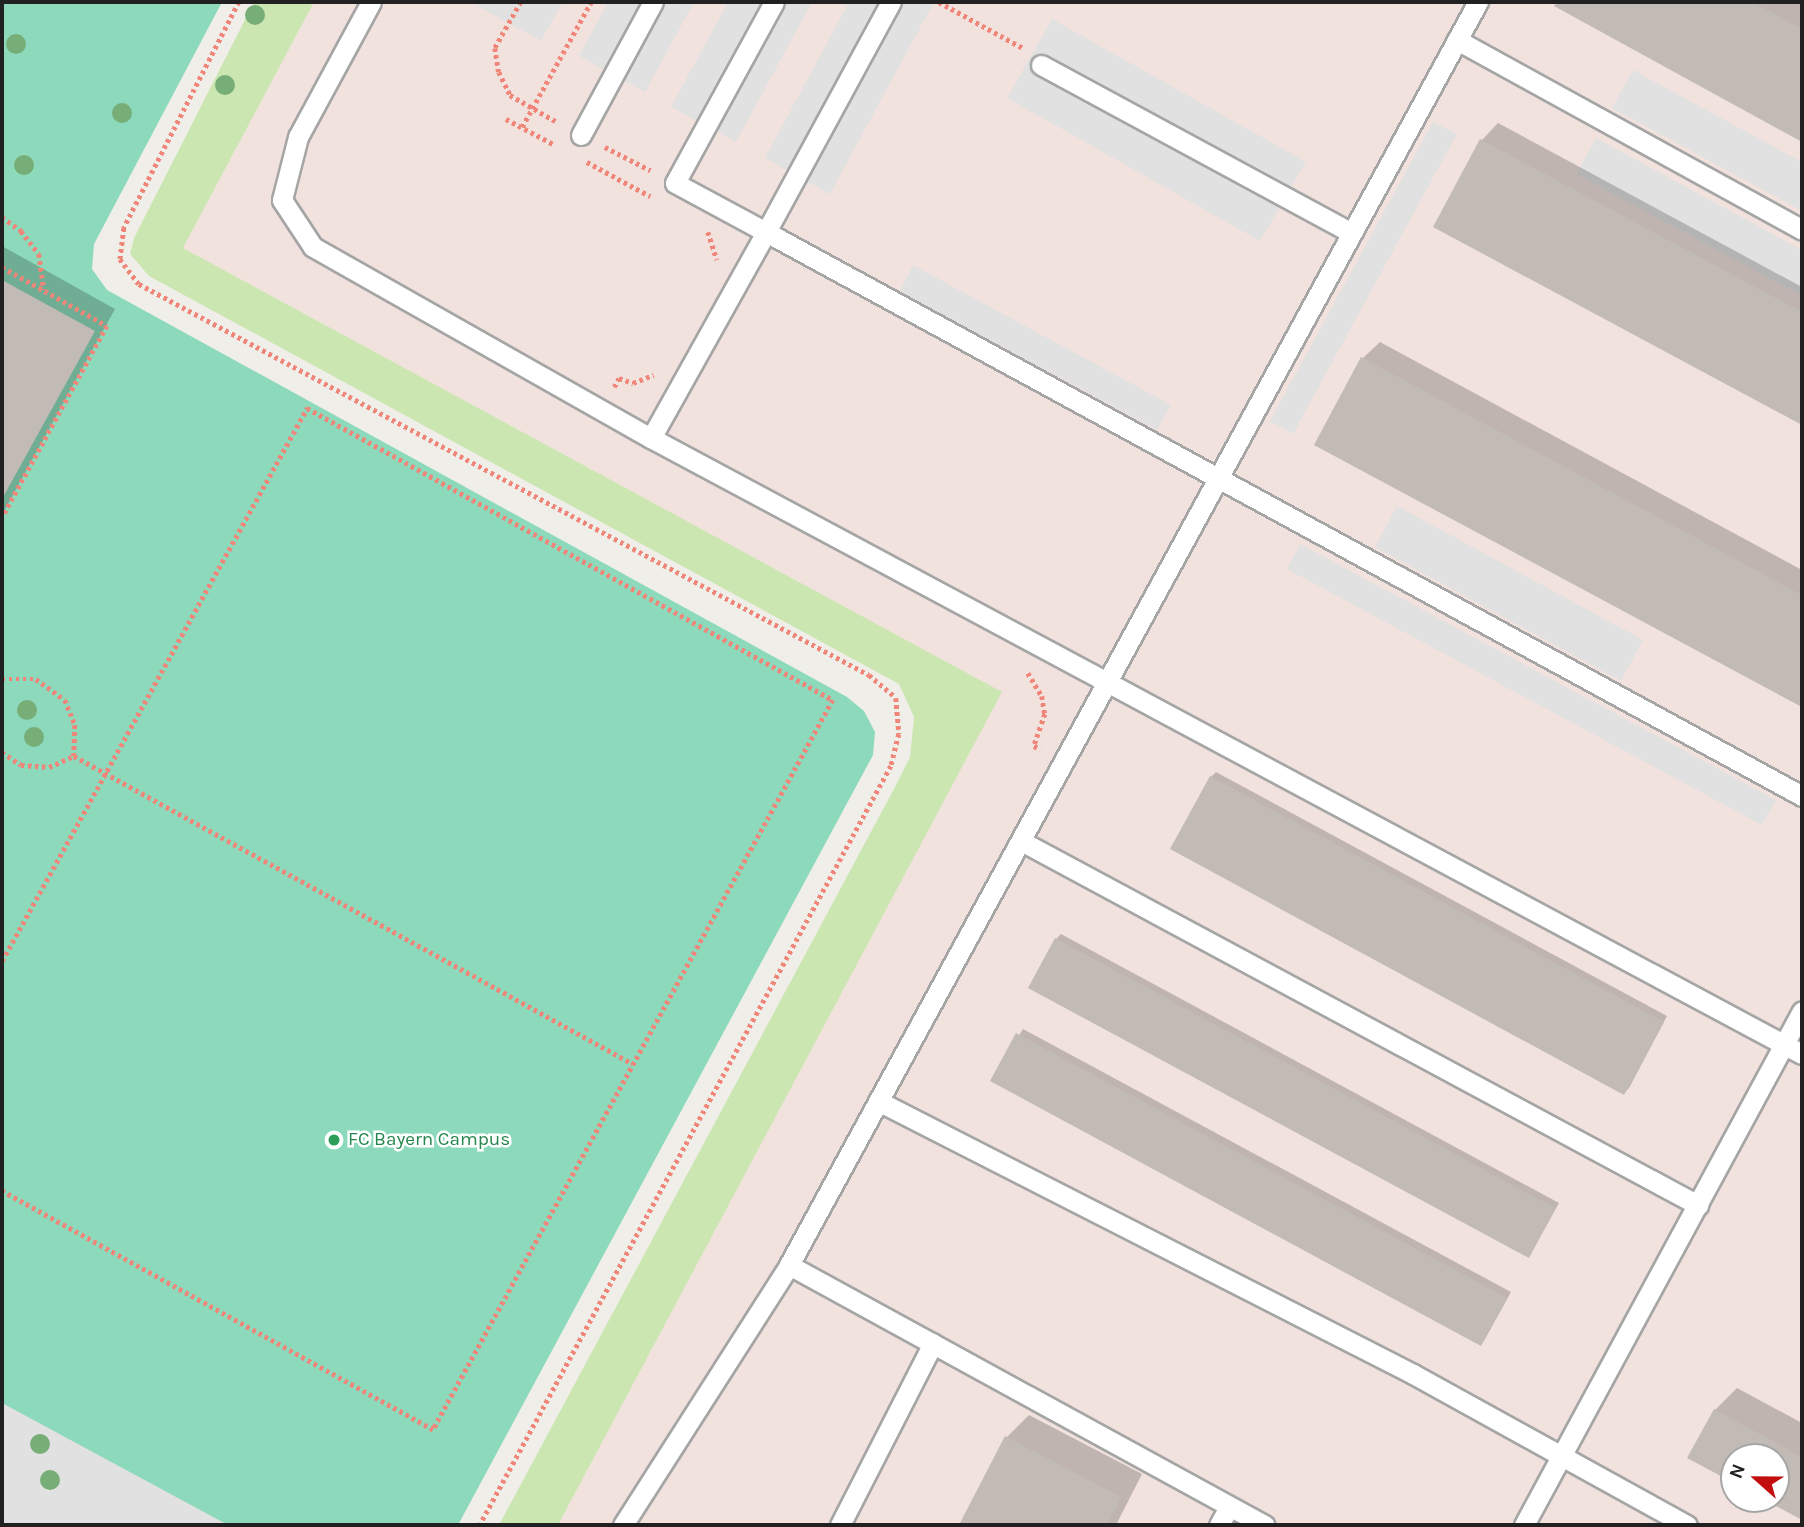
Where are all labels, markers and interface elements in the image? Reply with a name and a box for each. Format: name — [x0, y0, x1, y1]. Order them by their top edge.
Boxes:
place label: FC Bayern Campus — [348, 1129, 510, 1151]
marker: FC Bayern Campus — [326, 1132, 342, 1148]
north arrow — [1720, 1443, 1790, 1513]
text: N — [1725, 1461, 1750, 1481]

